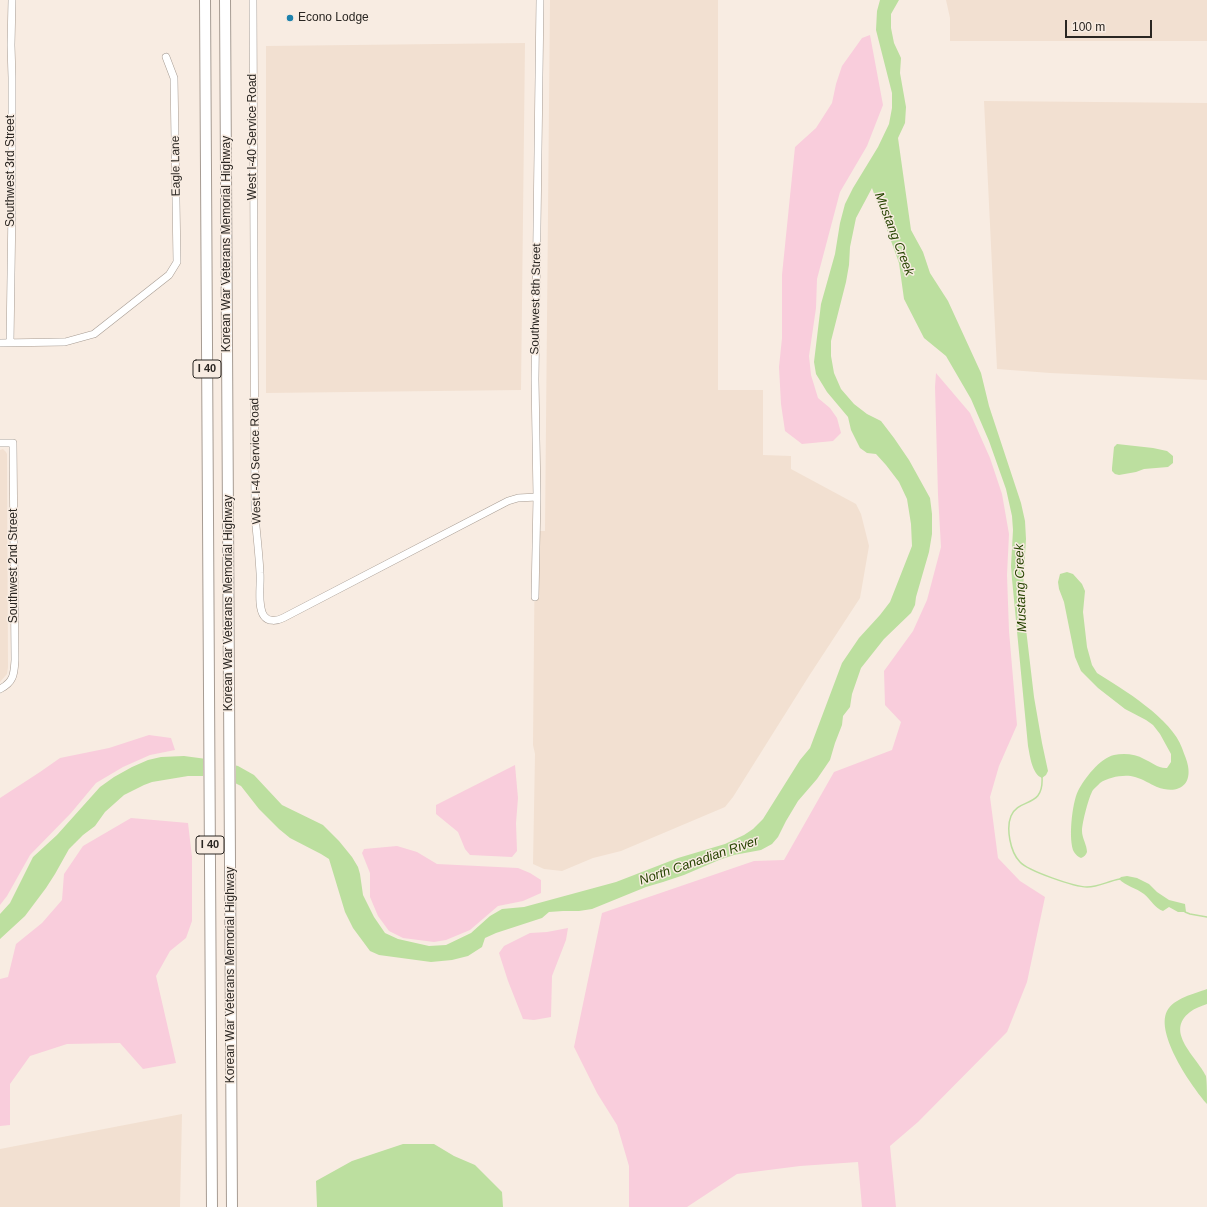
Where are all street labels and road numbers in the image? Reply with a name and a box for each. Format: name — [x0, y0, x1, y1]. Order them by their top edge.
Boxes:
street label: West I-40 Service Road — [246, 74, 260, 200]
street label: Southwest 3rd Street — [4, 115, 18, 227]
street label: Eagle Lane — [168, 136, 184, 196]
street label: Korean War Veterans Memorial Highway — [220, 136, 234, 352]
street label: Southwest 8th Street — [528, 243, 544, 355]
road number: I 40 — [193, 360, 221, 378]
street label: West I-40 Service Road — [248, 398, 264, 524]
street label: Korean War Veterans Memorial Highway — [222, 495, 236, 711]
street label: Southwest 2nd Street — [7, 509, 21, 623]
road number: I 40 — [196, 836, 224, 854]
street label: Korean War Veterans Memorial Highway — [224, 867, 238, 1083]

